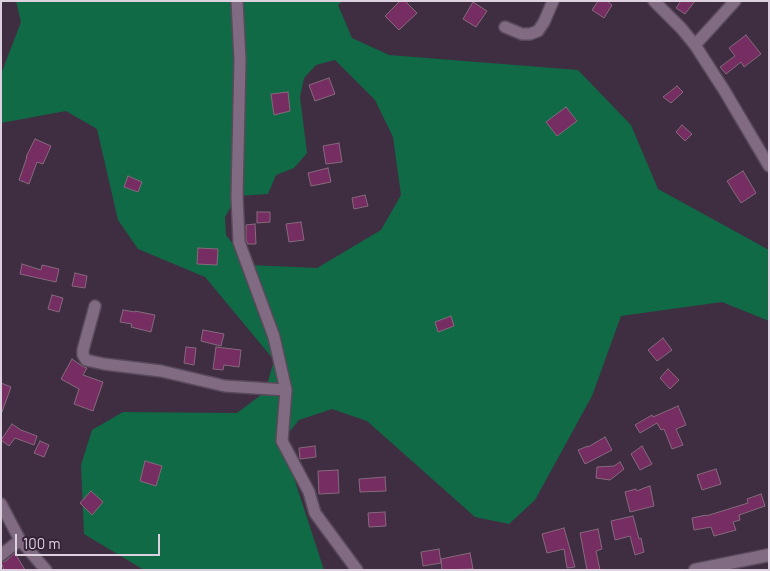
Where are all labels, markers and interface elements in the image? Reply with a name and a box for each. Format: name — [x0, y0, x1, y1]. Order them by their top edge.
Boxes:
scale bar — [18, 524, 162, 556]
text: 100 m — [23, 534, 61, 552]

